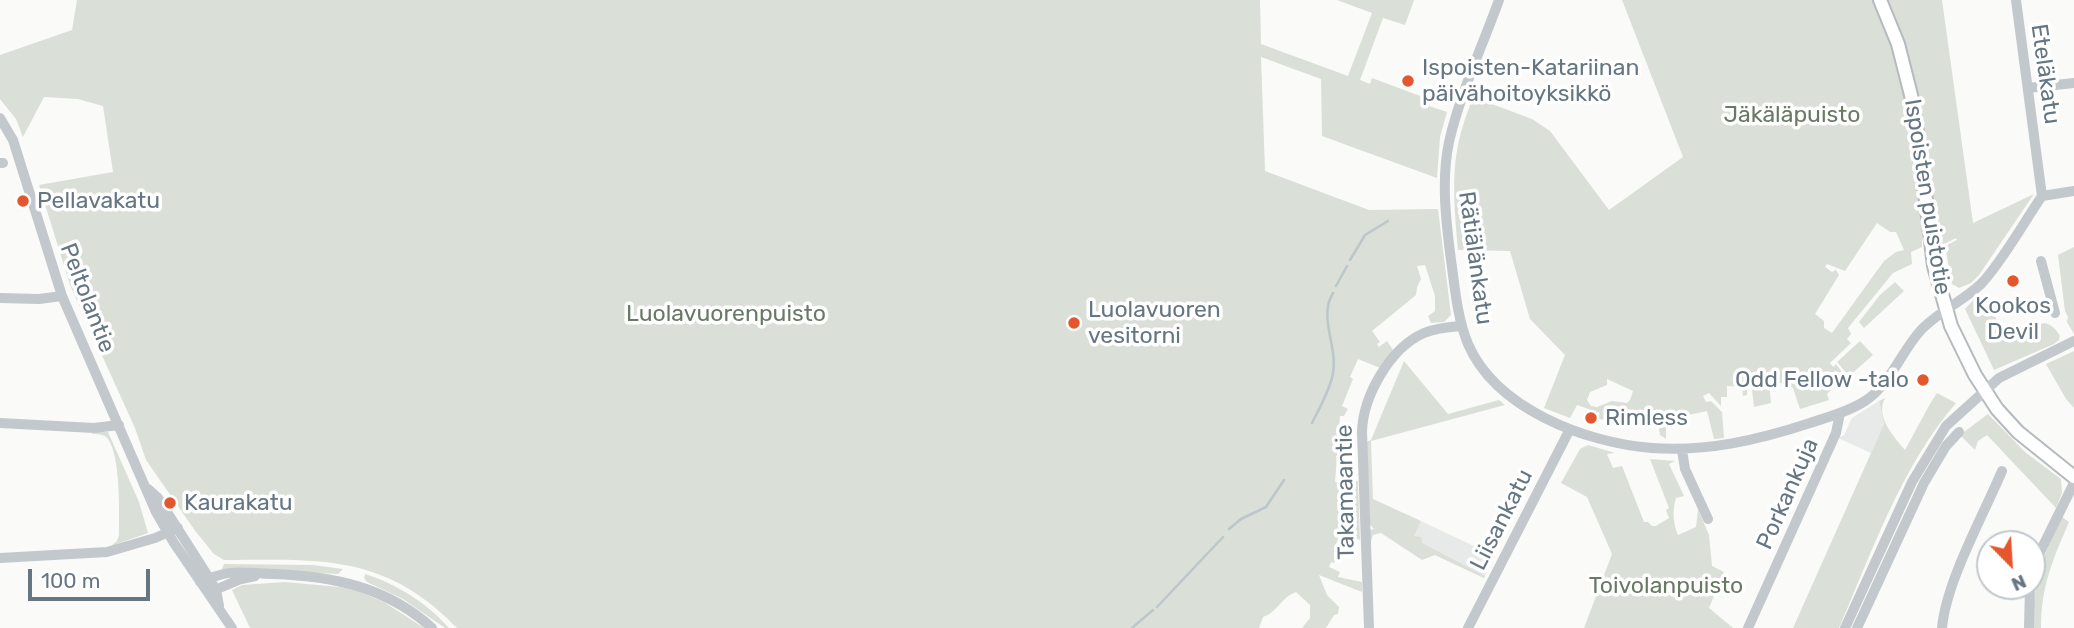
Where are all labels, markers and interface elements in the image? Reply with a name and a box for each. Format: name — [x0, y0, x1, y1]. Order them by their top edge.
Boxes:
street label: Eteläkatu — [2024, 22, 2066, 126]
place label: Ispoisten-Katariinan päivähoitoyksikkö — [1422, 54, 1639, 108]
marker: Ispoisten-Katariinan päivähoitoyksikkö — [1400, 73, 1416, 89]
street label: Ispoisten puistotie — [1898, 97, 1956, 297]
park label: Jäkäläpuisto — [1724, 101, 1860, 129]
place label: Pellavakatu — [37, 187, 160, 215]
street label: Rätiälänkatu — [1452, 190, 1498, 326]
marker: Pellavakatu — [15, 193, 31, 209]
street label: Peltolantie — [54, 239, 120, 357]
marker: Kookos Devil — [2005, 273, 2021, 289]
place label: Kookos Devil — [1975, 292, 2051, 346]
place label: Luolavuoren vesitorni — [1088, 296, 1221, 350]
park label: Luolavuorenpuisto — [626, 300, 826, 328]
marker: Luolavuoren vesitorni — [1066, 315, 1082, 331]
place label: Odd Fellow -talo — [1735, 366, 1909, 394]
marker: Odd Fellow -talo — [1915, 372, 1931, 388]
place label: Rimless — [1605, 404, 1688, 432]
marker: Rimless — [1583, 410, 1599, 426]
street label: Takamaantie — [1331, 424, 1361, 560]
street label: Porkankuja — [1751, 434, 1825, 554]
street label: Liisankatu — [1465, 465, 1539, 575]
place label: Kaurakatu — [184, 489, 293, 517]
marker: Kaurakatu — [162, 495, 178, 511]
north arrow — [1976, 530, 2046, 600]
scale bar — [32, 554, 154, 598]
text: 100 m — [41, 568, 100, 593]
text: N — [2008, 570, 2030, 596]
park label: Toivolanpuisto — [1589, 572, 1743, 600]

